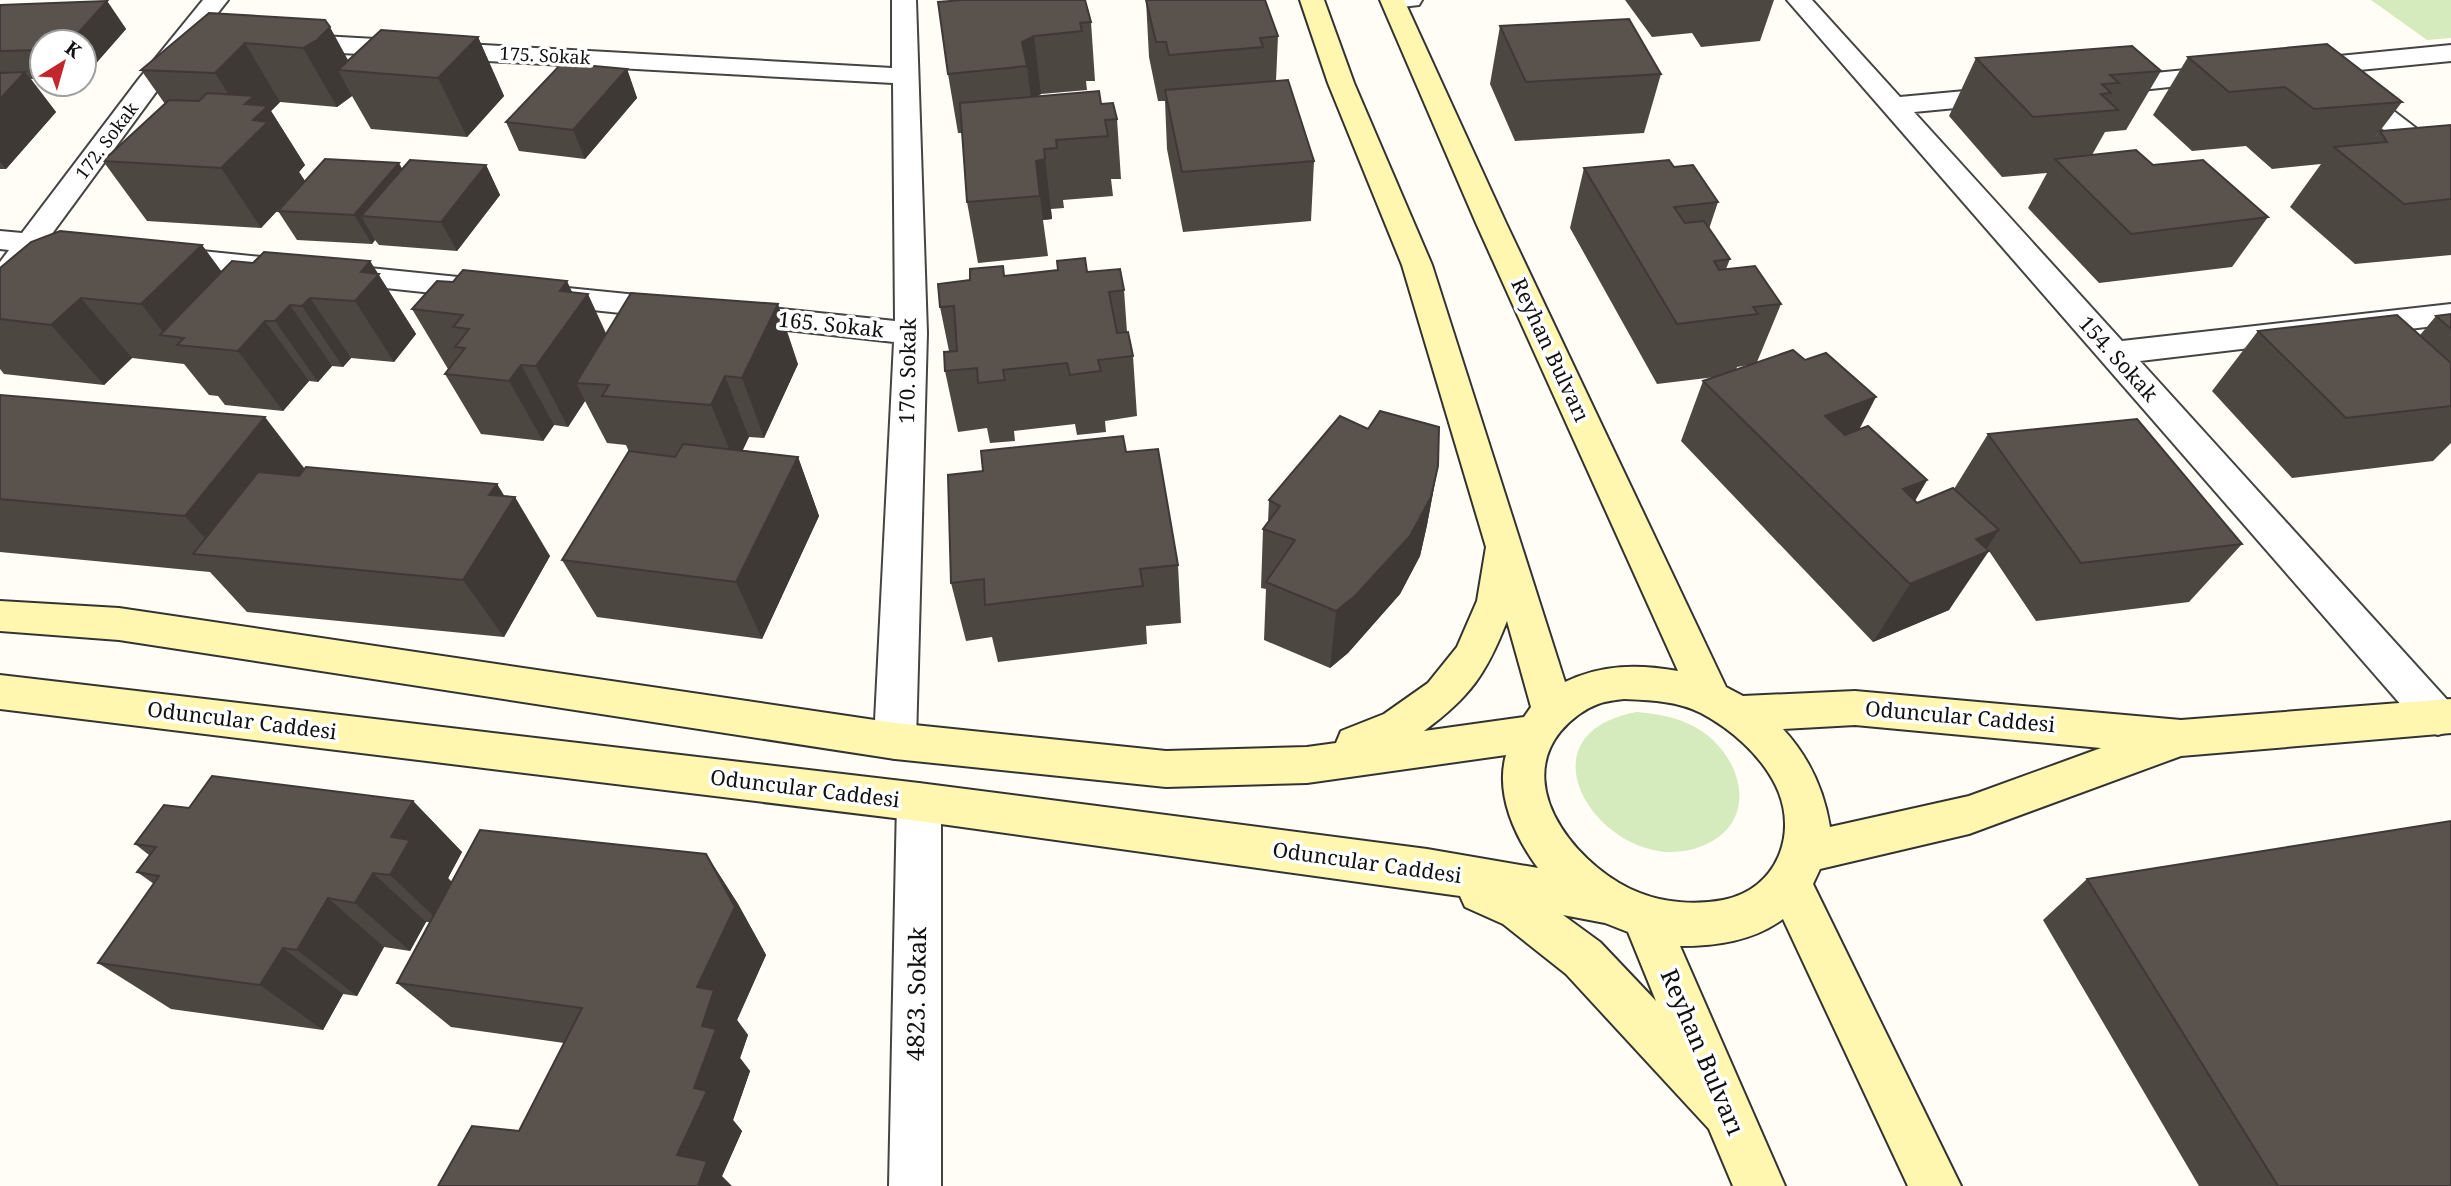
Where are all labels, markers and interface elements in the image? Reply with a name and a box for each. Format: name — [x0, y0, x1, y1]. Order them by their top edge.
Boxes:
north arrow — [28, 28, 98, 98]
text: K — [60, 35, 87, 64]
street label: 175. Sokak — [499, 41, 591, 69]
street label: 172. Sokak — [69, 97, 143, 184]
street label: Reyhan Bulvarı — [1505, 273, 1597, 426]
street label: 165. Sokak — [777, 305, 886, 344]
street label: 154. Sokak — [2073, 310, 2165, 408]
street label: 170. Sokak — [892, 317, 922, 424]
street label: Oduncular Caddesi — [146, 694, 339, 746]
street label: Oduncular Caddesi — [1864, 694, 2057, 738]
street label: Oduncular Caddesi — [709, 762, 902, 814]
street label: Oduncular Caddesi — [1271, 835, 1464, 889]
street label: 4823. Sokak — [898, 926, 933, 1061]
street label: Reyhan Bulvarı — [1654, 963, 1753, 1140]

